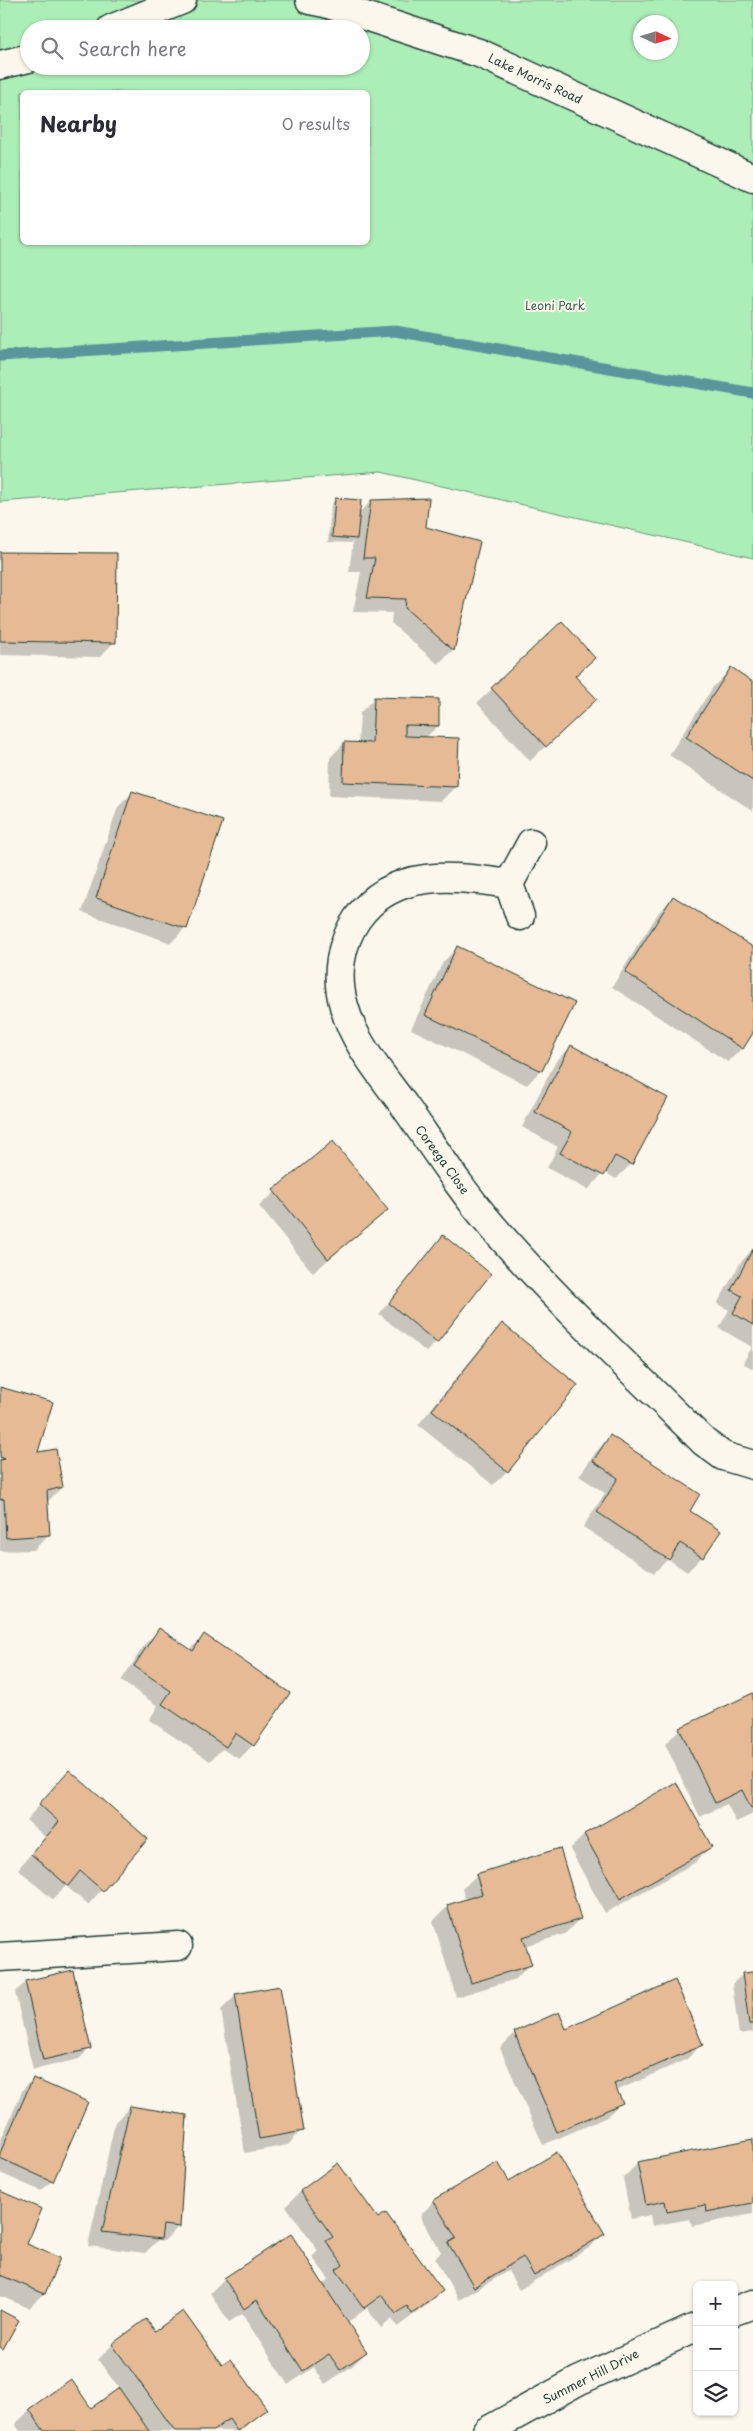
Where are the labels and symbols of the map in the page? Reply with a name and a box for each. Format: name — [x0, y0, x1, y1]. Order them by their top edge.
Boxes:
north arrow — [633, 15, 678, 60]
street label: Lake Morris Road — [485, 48, 585, 108]
park label: Leoni Park — [525, 296, 585, 314]
street label: Coreega Close — [411, 1121, 474, 1198]
street label: Summer Hill Drive — [539, 2344, 642, 2408]

